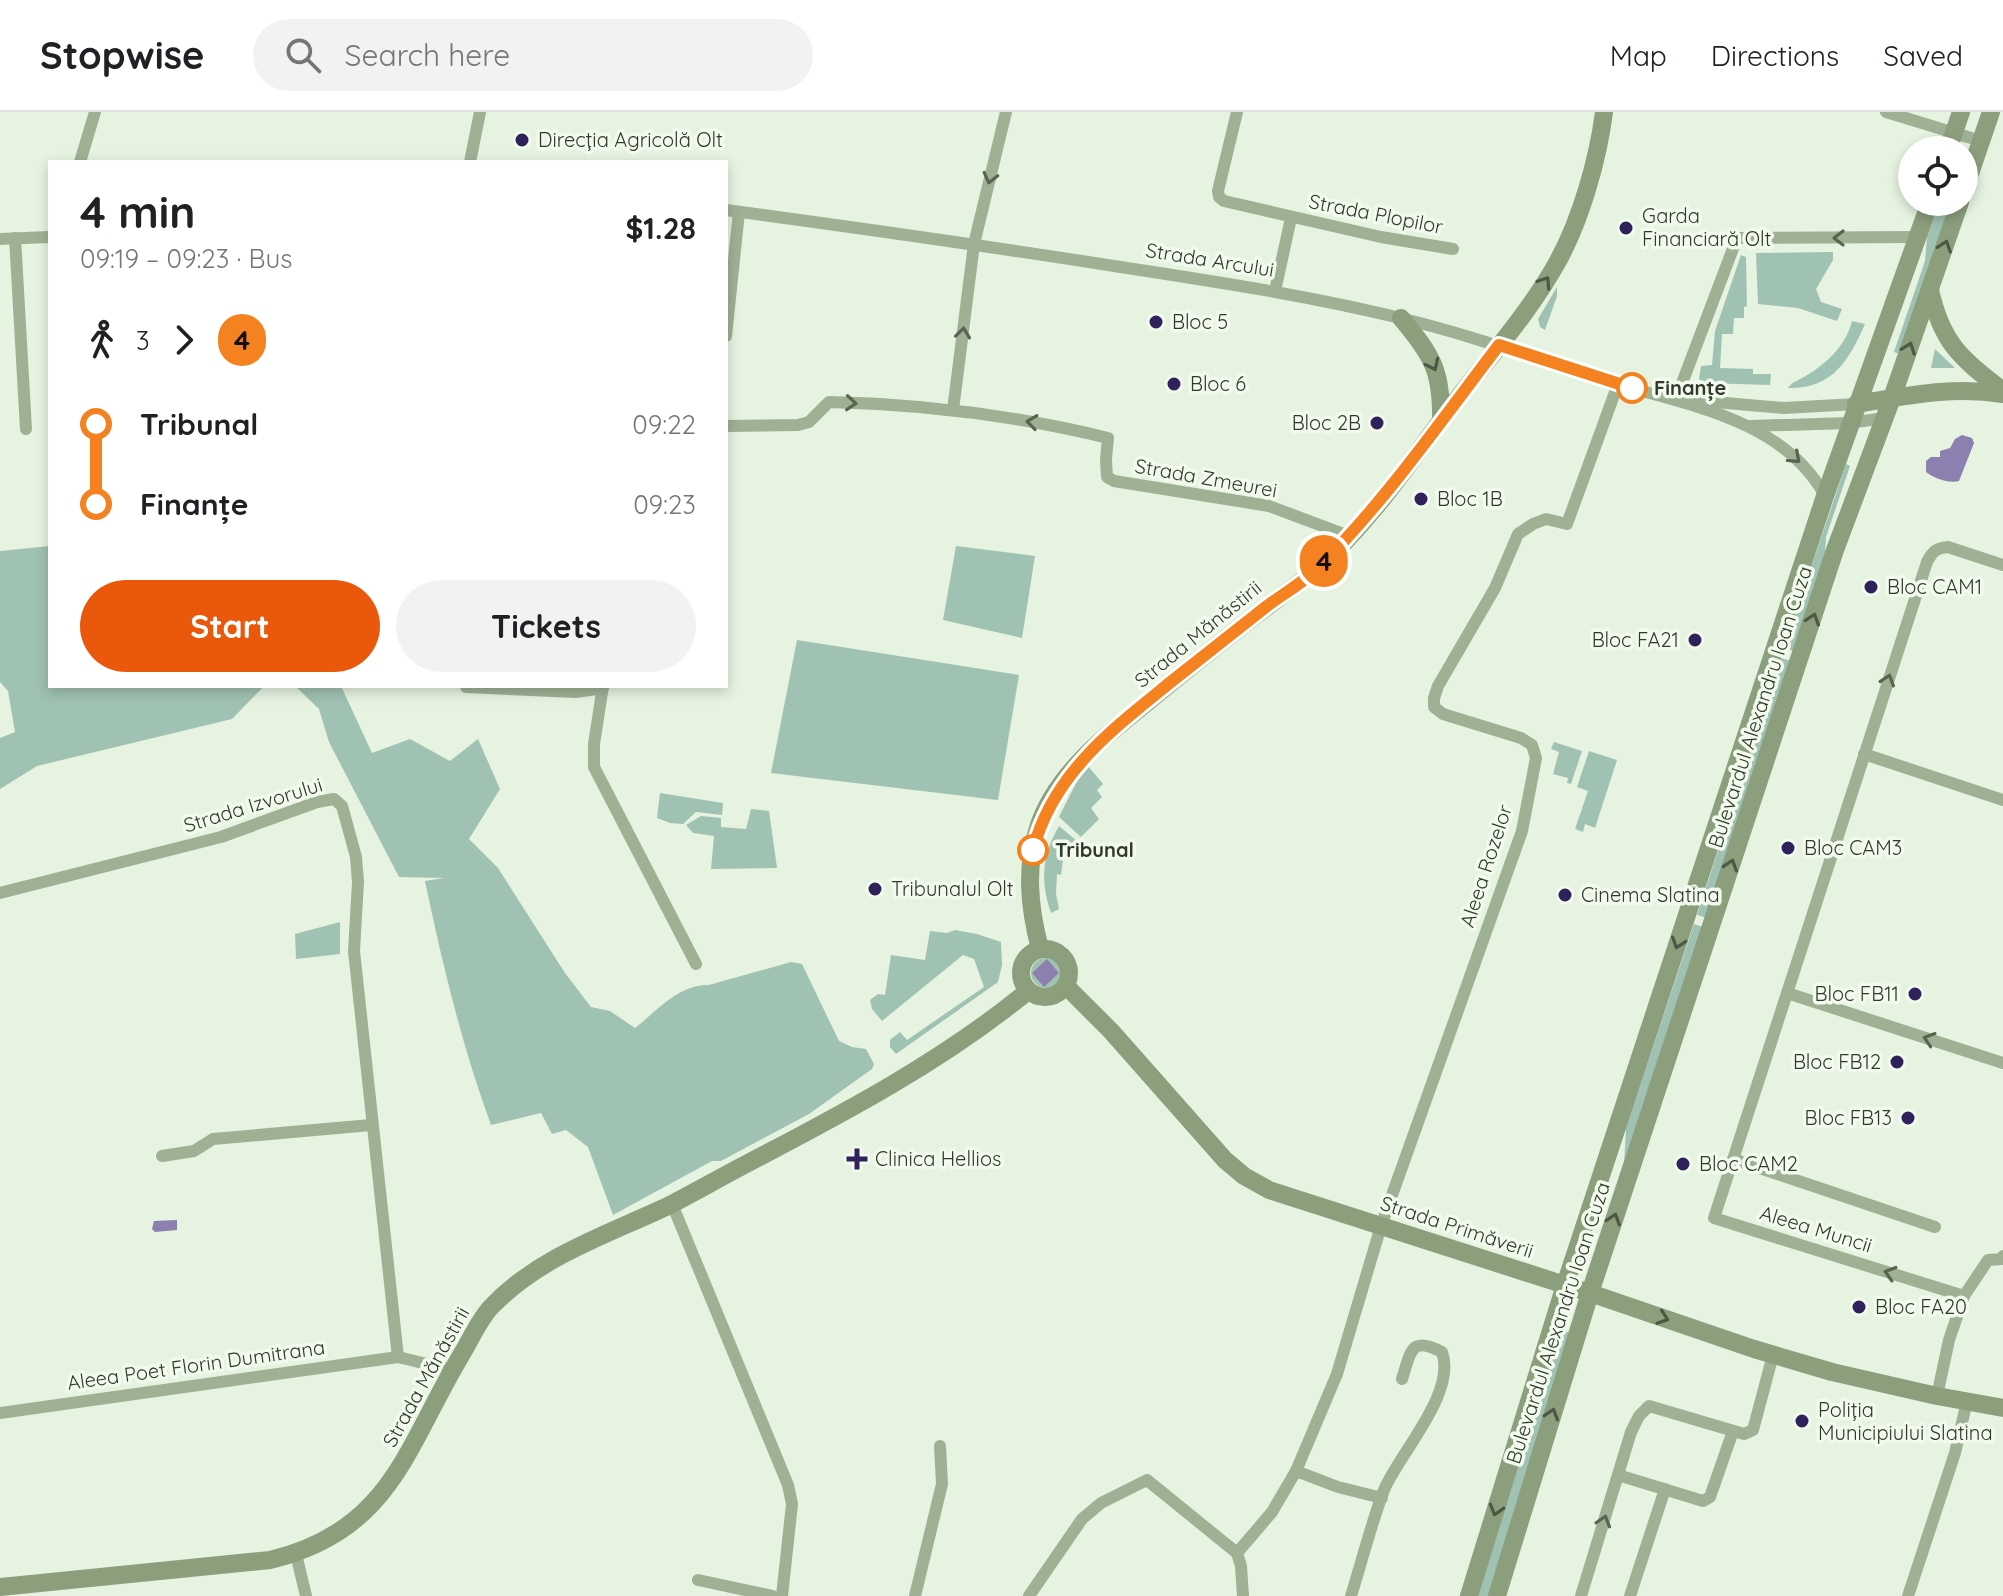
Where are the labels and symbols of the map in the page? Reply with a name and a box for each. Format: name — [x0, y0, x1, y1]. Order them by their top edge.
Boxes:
place label: Direcția Agricolă Olt — [538, 127, 723, 152]
marker: Direcția Agricolă Olt — [513, 131, 531, 149]
one-way arrow — [983, 170, 1000, 184]
street label: Strada Plopilor — [1307, 188, 1446, 239]
place label: Garda Financiară Olt — [1642, 203, 1771, 251]
marker: Garda Financiară Olt — [1617, 219, 1635, 237]
one-way arrow — [1832, 229, 1845, 247]
street label: Strada Arcului — [1144, 237, 1276, 282]
one-way arrow — [1935, 240, 1952, 254]
one-way arrow — [1535, 276, 1550, 291]
place label: Bloc 5 — [1172, 309, 1228, 334]
marker: Bloc 5 — [1147, 313, 1165, 331]
one-way arrow — [954, 326, 971, 339]
one-way arrow — [1900, 341, 1916, 355]
one-way arrow — [1423, 357, 1439, 372]
place label: Bloc 6 — [1190, 371, 1246, 396]
marker: Finanțe — [1617, 373, 1647, 403]
marker: Bloc 6 — [1165, 375, 1183, 393]
place label: Finanțe — [1654, 375, 1726, 401]
one-way arrow — [845, 394, 858, 411]
place label: Bloc 2B — [1292, 410, 1361, 435]
one-way arrow — [1025, 414, 1039, 431]
marker: Bloc 2B — [1368, 414, 1386, 432]
one-way arrow — [1786, 449, 1801, 463]
street label: Strada Zmeurei — [1133, 453, 1279, 502]
place label: Bloc 1B — [1437, 486, 1503, 511]
marker: Bloc 1B — [1412, 490, 1430, 508]
line badge: 4 — [1298, 535, 1350, 587]
street label: Bulevardul Alexandru Ioan Cuza — [1702, 563, 1817, 851]
place label: Bloc CAM1 — [1887, 574, 1982, 599]
street label: Strada Mănăstirii — [1129, 575, 1266, 693]
marker: Bloc CAM1 — [1862, 578, 1880, 596]
one-way arrow — [1803, 612, 1819, 626]
place label: Bloc FA21 — [1592, 627, 1679, 652]
marker: Bloc FA21 — [1686, 631, 1704, 649]
one-way arrow — [1879, 674, 1895, 687]
street label: Strada Izvorului — [180, 772, 325, 837]
street label: Aleea Rozelor — [1454, 801, 1517, 930]
marker: Tribunal — [1018, 835, 1048, 865]
place label: Bloc CAM3 — [1804, 835, 1902, 860]
place label: Tribunal — [1055, 837, 1134, 862]
marker: Bloc CAM3 — [1779, 839, 1797, 857]
one-way arrow — [1721, 859, 1737, 873]
place label: Tribunalul Olt — [891, 876, 1014, 901]
marker: Tribunalul Olt — [866, 880, 884, 898]
place label: Cinema Slatina — [1581, 882, 1720, 907]
marker: Cinema Slatina — [1556, 886, 1574, 904]
one-way arrow — [1671, 936, 1687, 949]
place label: Bloc FB11 — [1815, 981, 1899, 1006]
marker: Bloc FB11 — [1906, 985, 1924, 1003]
one-way arrow — [1922, 1032, 1936, 1048]
place label: Bloc FB12 — [1793, 1049, 1881, 1074]
marker: Bloc FB12 — [1888, 1053, 1906, 1071]
place label: Bloc FB13 — [1805, 1105, 1892, 1130]
marker: Bloc FB13 — [1899, 1109, 1917, 1127]
place label: Clinica Hellios — [875, 1146, 1001, 1171]
marker: Clinica Hellios — [846, 1148, 868, 1170]
place label: Bloc CAM2 — [1699, 1151, 1798, 1176]
marker: Bloc CAM2 — [1674, 1155, 1692, 1173]
street label: Bulevardul Alexandru Ioan Cuza — [1500, 1179, 1615, 1467]
street label: Strada Primăverii — [1378, 1190, 1537, 1263]
street label: Aleea Muncii — [1757, 1200, 1875, 1257]
one-way arrow — [1605, 1212, 1621, 1226]
one-way arrow — [1883, 1266, 1897, 1282]
place label: Bloc FA20 — [1875, 1294, 1967, 1319]
marker: Bloc FA20 — [1850, 1298, 1868, 1316]
street label: Strada Mănăstirii — [377, 1302, 474, 1451]
one-way arrow — [1656, 1308, 1670, 1325]
street label: Aleea Poet Florin Dumitrana — [65, 1334, 326, 1395]
place label: Poliția Municipiului Slatina — [1818, 1397, 1993, 1445]
one-way arrow — [1543, 1408, 1559, 1421]
marker: Poliția Municipiului Slatina — [1793, 1412, 1811, 1430]
one-way arrow — [1489, 1503, 1505, 1517]
one-way arrow — [1595, 1515, 1611, 1529]

